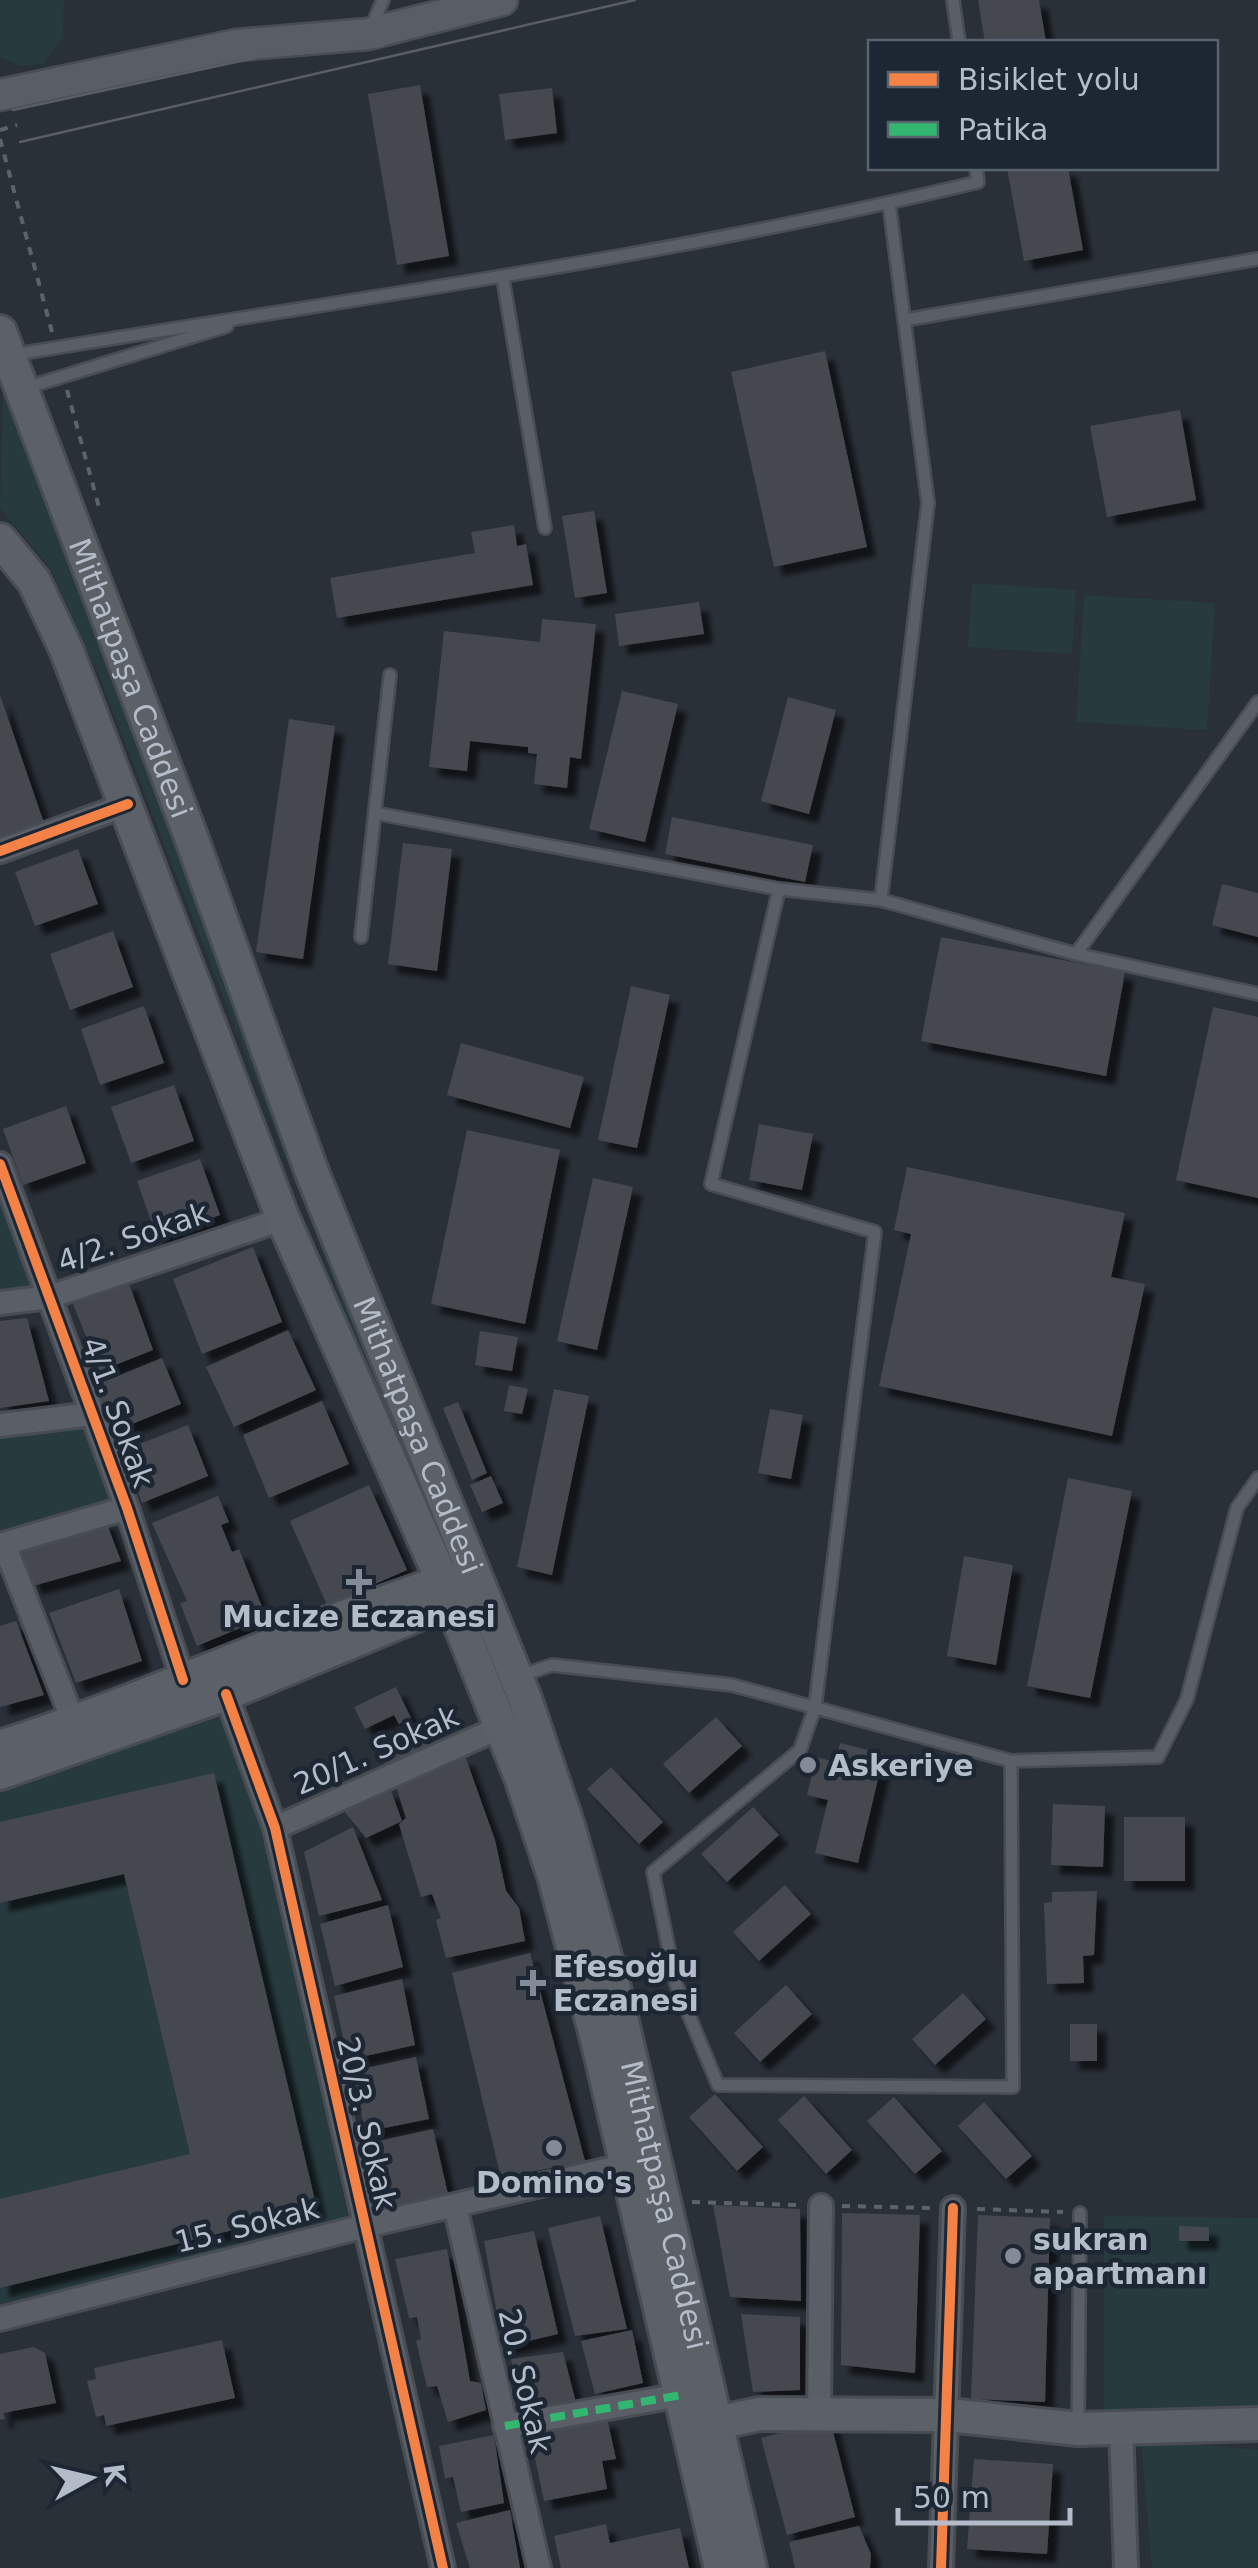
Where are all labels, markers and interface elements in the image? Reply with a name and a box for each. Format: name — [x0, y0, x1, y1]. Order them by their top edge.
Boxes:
legend — [868, 40, 1218, 170]
text: Bisiklet yolu — [958, 62, 1140, 97]
text: Patika — [958, 112, 1048, 147]
street label: Mithatpaşa Caddesi — [62, 533, 200, 823]
street label: 4/2. Sokak — [53, 1195, 214, 1279]
street label: Mithatpaşa Caddesi — [347, 1291, 490, 1579]
street label: 4/1. Sokak — [75, 1332, 162, 1493]
marker: Mucize Eczanesi — [348, 1571, 370, 1593]
place label: Mucize Eczanesi — [222, 1599, 496, 1634]
street label: 20/1. Sokak — [288, 1698, 464, 1802]
place label: Askeriye — [828, 1748, 974, 1783]
marker: Askeriye — [797, 1754, 819, 1776]
place label: Efesoğlu Eczanesi — [553, 1949, 699, 2018]
marker: Efesoğlu Eczanesi — [522, 1972, 544, 1994]
street label: 20/3. Sokak — [330, 2033, 404, 2214]
street label: Mithatpaşa Caddesi — [614, 2057, 716, 2353]
marker: Domino's — [543, 2137, 565, 2159]
place label: Domino's — [476, 2165, 632, 2200]
street label: 15. Sokak — [171, 2190, 323, 2260]
place label: sukran apartmanı — [1033, 2222, 1207, 2291]
marker: sukran apartmanı — [1002, 2245, 1024, 2267]
street label: 20. Sokak — [491, 2305, 559, 2457]
north arrow — [40, 2428, 140, 2528]
text: K — [96, 2462, 132, 2489]
scale bar — [898, 2463, 1070, 2525]
text: 50 m — [913, 2480, 990, 2515]

